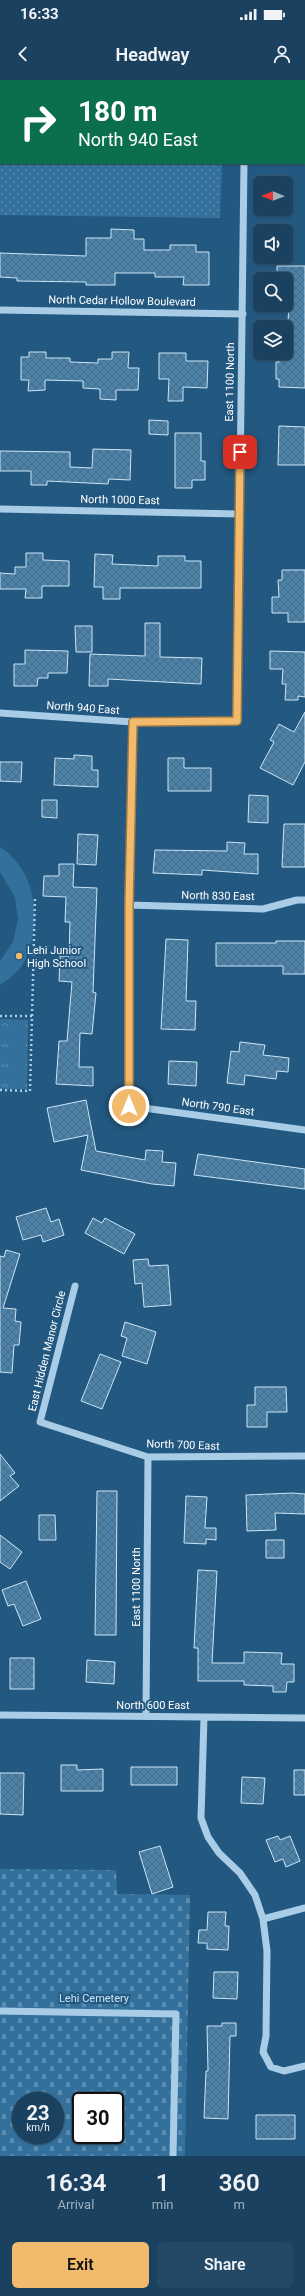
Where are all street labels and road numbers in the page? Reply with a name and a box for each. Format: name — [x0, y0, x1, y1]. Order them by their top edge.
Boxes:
street label: North Cedar Hollow Boulevard — [48, 293, 196, 309]
street label: East 1100 North — [223, 342, 237, 422]
street label: North 1000 East — [80, 493, 160, 507]
street label: North 940 East — [46, 699, 120, 717]
street label: North 830 East — [181, 889, 255, 903]
street label: North 790 East — [181, 1095, 256, 1119]
street label: East Hidden Manor Circle — [26, 1289, 68, 1413]
street label: North 700 East — [146, 1437, 220, 1453]
street label: East 1100 North — [130, 1547, 143, 1627]
street label: North 600 East — [116, 1699, 190, 1712]

